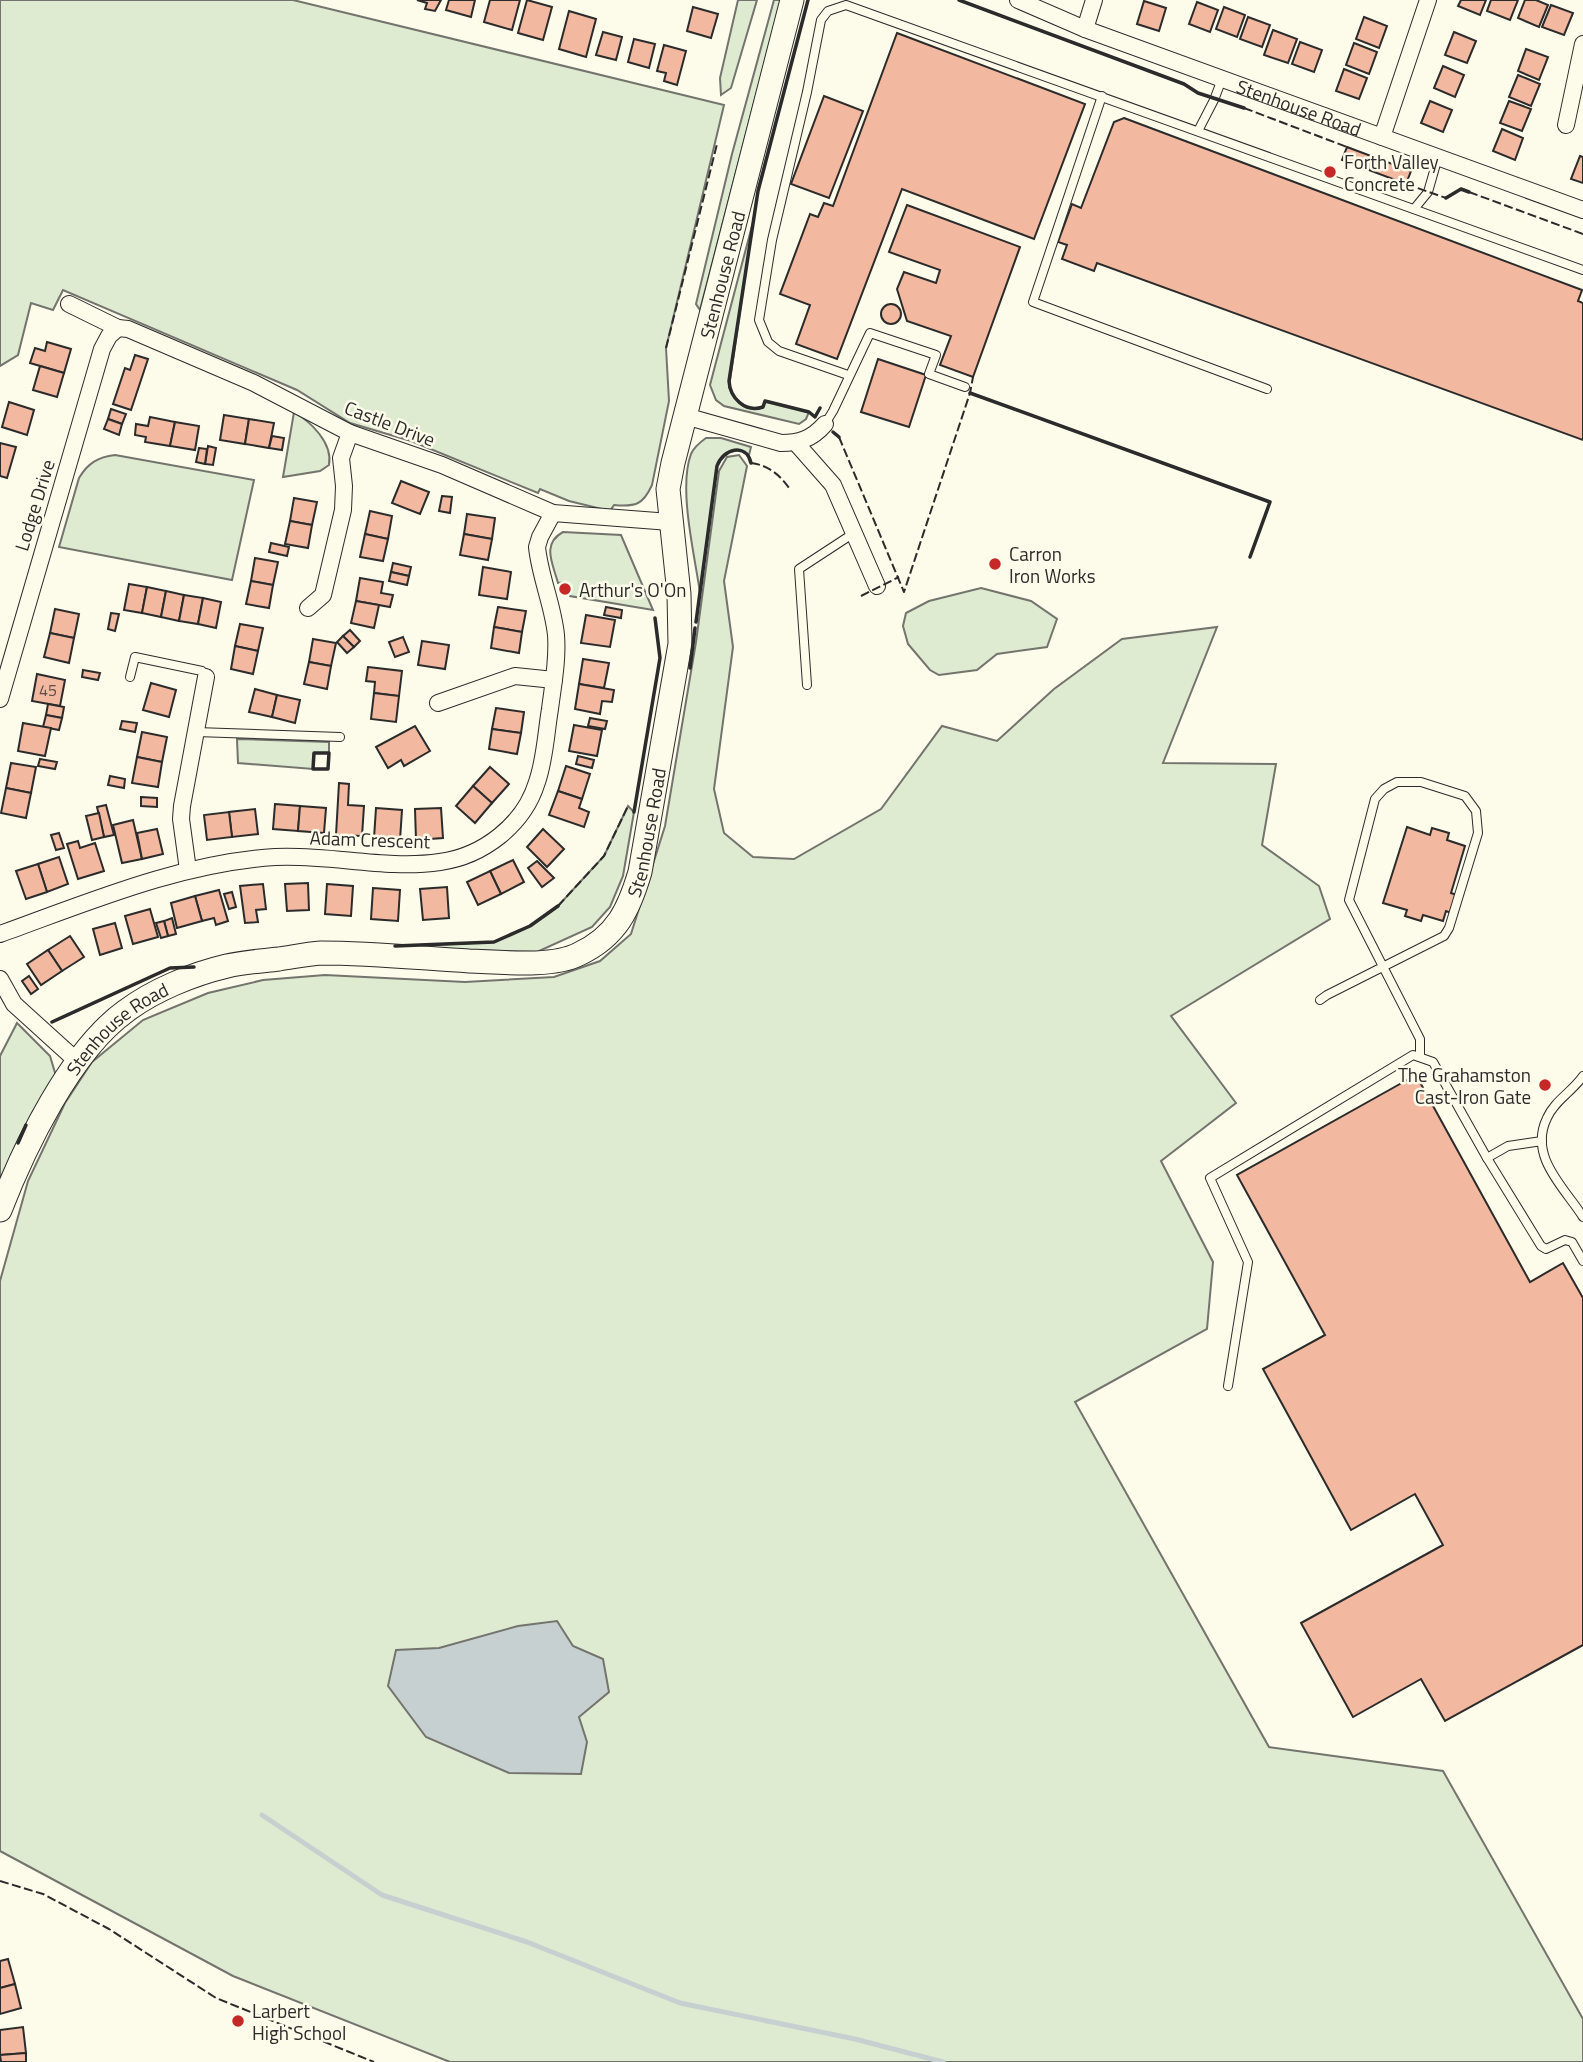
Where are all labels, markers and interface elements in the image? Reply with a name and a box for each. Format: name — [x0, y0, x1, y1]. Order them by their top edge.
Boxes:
street label: Stenhouse Road — [1233, 71, 1366, 143]
place label: Forth Valley Concrete — [1344, 147, 1439, 198]
marker: Forth Valley Concrete — [1322, 164, 1338, 180]
street label: Stenhouse Road — [691, 208, 752, 341]
street label: Castle Drive — [340, 392, 440, 454]
street label: Lodge Drive — [6, 456, 62, 554]
place label: Carron Iron Works — [1009, 539, 1096, 590]
marker: Carron Iron Works — [987, 556, 1003, 572]
place label: Arthur's O'On — [579, 575, 687, 604]
marker: Arthur's O'On — [557, 581, 573, 597]
house number: 45 — [39, 678, 57, 702]
street label: Stenhouse Road — [618, 766, 673, 901]
street label: Adam Crescent — [309, 822, 431, 856]
street label: Stenhouse Road — [58, 974, 173, 1081]
place label: The Grahamston Cast-Iron Gate — [1398, 1060, 1531, 1111]
marker: The Grahamston Cast-Iron Gate — [1537, 1077, 1553, 1093]
place label: Larbert High School — [252, 1996, 346, 2047]
marker: Larbert High School — [230, 2013, 246, 2029]

